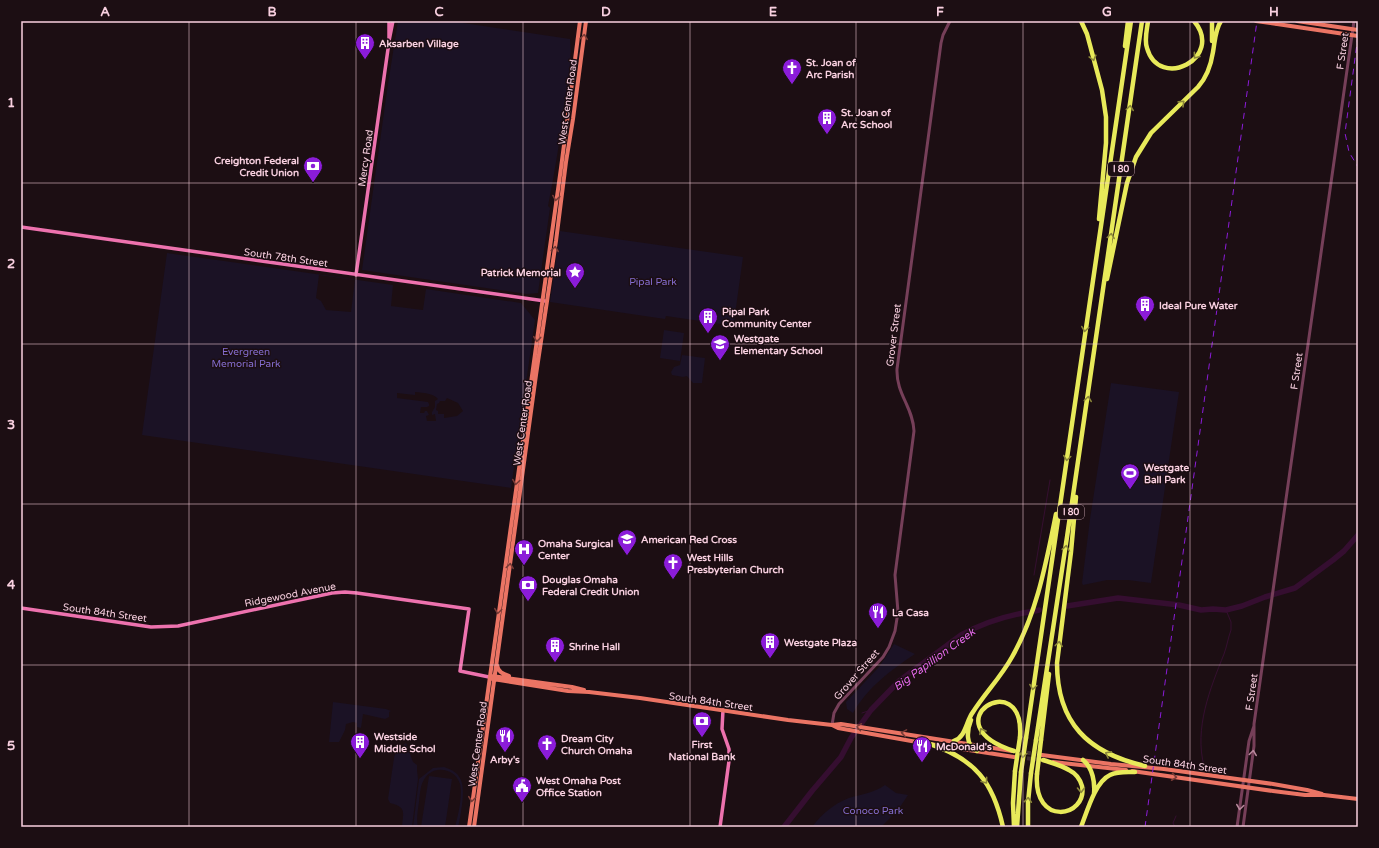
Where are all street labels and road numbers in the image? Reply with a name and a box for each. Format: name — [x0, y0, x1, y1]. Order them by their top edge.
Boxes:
street label: F Street — [1334, 32, 1352, 70]
street label: West Center Road — [556, 59, 580, 146]
street label: Mercy Road — [356, 129, 376, 187]
road number: I 80 — [1108, 162, 1134, 176]
street label: South 78th Street — [243, 246, 329, 270]
street label: Grover Street — [884, 303, 904, 367]
street label: F Street — [1288, 352, 1306, 390]
street label: West Center Road — [511, 380, 535, 467]
road number: I 80 — [1058, 505, 1084, 519]
street label: Ridgewood Avenue — [244, 580, 337, 610]
street label: South 84th Street — [62, 601, 148, 625]
street label: Grover Street — [832, 647, 882, 702]
street label: F Street — [1243, 673, 1261, 711]
street label: South 84th Street — [668, 690, 754, 714]
street label: West Center Road — [466, 701, 490, 788]
street label: South 84th Street — [1142, 753, 1228, 777]

